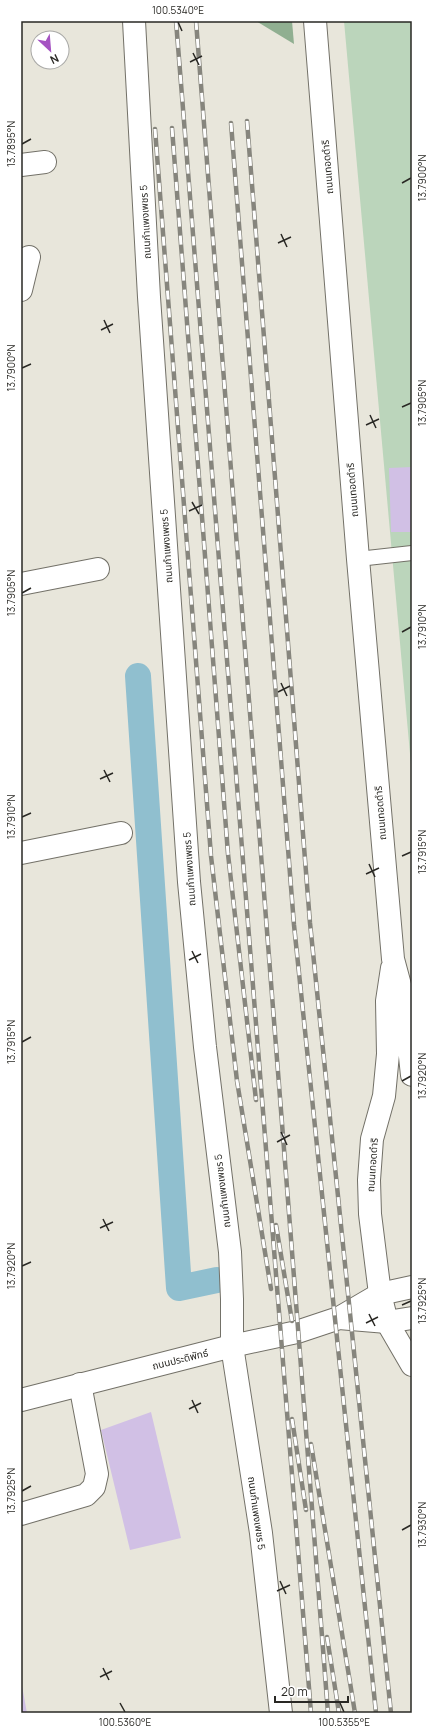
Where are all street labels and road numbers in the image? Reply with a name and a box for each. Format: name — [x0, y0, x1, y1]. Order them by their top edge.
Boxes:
street label: ถนนเทอดดำริ — [318, 139, 336, 195]
street label: ถนนกำแพงเพชร 5 — [136, 184, 154, 259]
street label: ถนนเทอดดำริ — [343, 462, 361, 518]
street label: ถนนกำแพงเพชร 5 — [156, 508, 176, 583]
street label: ถนนเทอดดำริ — [371, 785, 389, 841]
street label: ถนนกำแพงเพชร 5 — [179, 831, 199, 906]
street label: ถนนเทอดดำริ — [363, 1137, 381, 1193]
street label: ถนนกำแพงเพชร 5 — [211, 1153, 233, 1229]
street label: ถนนประดิพัทธ์ — [151, 1345, 210, 1373]
street label: ถนนกำแพงเพชร 5 — [245, 1475, 269, 1551]

